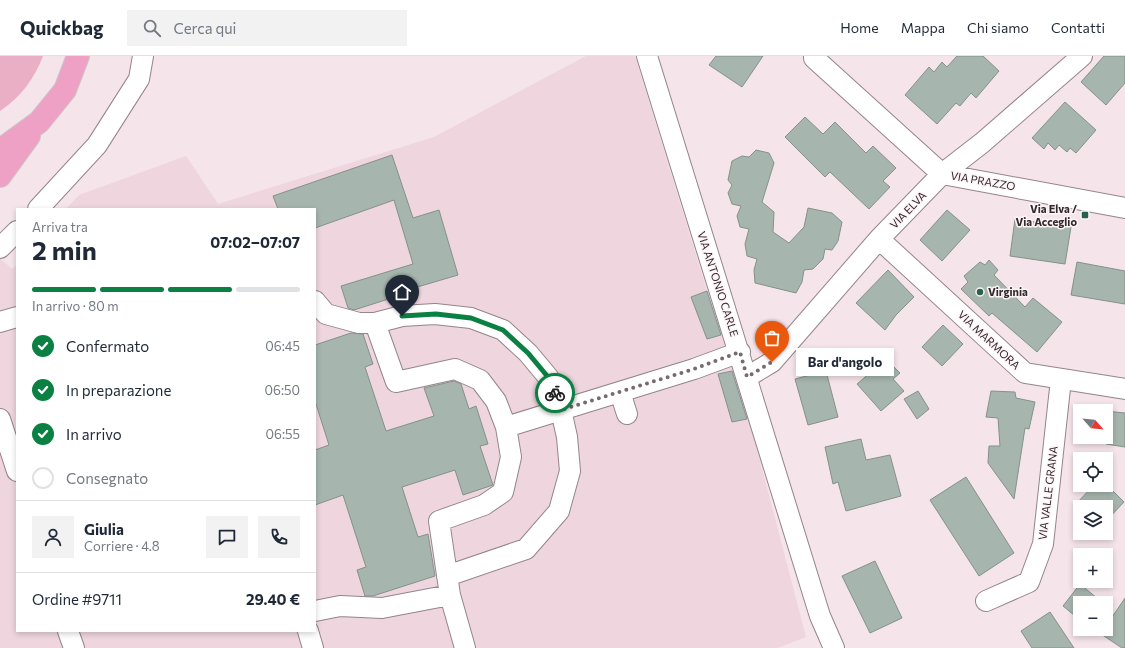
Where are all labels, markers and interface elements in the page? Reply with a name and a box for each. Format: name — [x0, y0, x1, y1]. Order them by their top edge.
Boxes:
search box — [127, 10, 407, 46]
text: Quickbag — [20, 16, 103, 39]
icon: search — [141, 17, 163, 39]
text: Cerca qui — [173, 19, 236, 37]
text: Home — [840, 19, 879, 36]
text: Mappa — [901, 19, 945, 36]
text: Chi siamo — [967, 19, 1029, 36]
text: Contatti — [1051, 19, 1105, 36]
street label: VIA PRAZZO — [950, 168, 1017, 193]
street label: VIA ELVA — [887, 188, 929, 231]
place label: Via Elva / Via Acceglio — [1015, 202, 1077, 228]
marker: Via Elva / Via Acceglio — [1080, 210, 1090, 220]
text: Arriva tra — [32, 219, 88, 235]
street label: VIA ANTONIO CARLE — [695, 230, 742, 338]
text: 07:02–07:07 — [210, 233, 300, 251]
text: 2 min — [32, 234, 97, 265]
pin — [385, 275, 419, 316]
icon: home — [391, 281, 413, 303]
place label: Virginia — [988, 285, 1028, 298]
marker: Virginia — [975, 287, 985, 297]
text: In arrivo · 80 m — [32, 298, 119, 314]
street label: VIA MARMORA — [956, 308, 1023, 372]
pin — [755, 321, 789, 362]
icon: bag — [761, 327, 783, 349]
icon: check — [32, 335, 54, 357]
text: Confermato — [66, 337, 149, 355]
text: 06:45 — [265, 338, 300, 354]
callout: Bar d'angolo — [796, 348, 894, 376]
text: Bar d'angolo — [808, 354, 882, 370]
courier — [535, 373, 575, 413]
icon: check — [32, 379, 54, 401]
text: In preparazione — [66, 381, 171, 399]
text: 06:50 — [265, 382, 300, 398]
icon: bike — [544, 382, 566, 404]
north arrow — [1073, 404, 1113, 444]
map controls — [1073, 404, 1113, 636]
icon: check — [32, 423, 54, 445]
text: In arrivo — [66, 425, 122, 443]
text: 06:55 — [266, 426, 300, 442]
street label: VIA VALLE GRANA — [1035, 445, 1060, 541]
button: locate — [1073, 452, 1113, 492]
text: Consegnato — [66, 469, 148, 487]
button: layers — [1073, 500, 1113, 540]
button: person — [32, 516, 74, 558]
button: chat — [206, 516, 248, 558]
button: phone — [258, 516, 300, 558]
text: Giulia — [84, 520, 124, 538]
text: Corriere · 4.8 — [84, 538, 160, 554]
button: + — [1073, 548, 1113, 588]
text: Ordine #9711 — [32, 590, 122, 608]
text: 29.40 € — [246, 590, 300, 608]
button: − — [1073, 596, 1113, 636]

